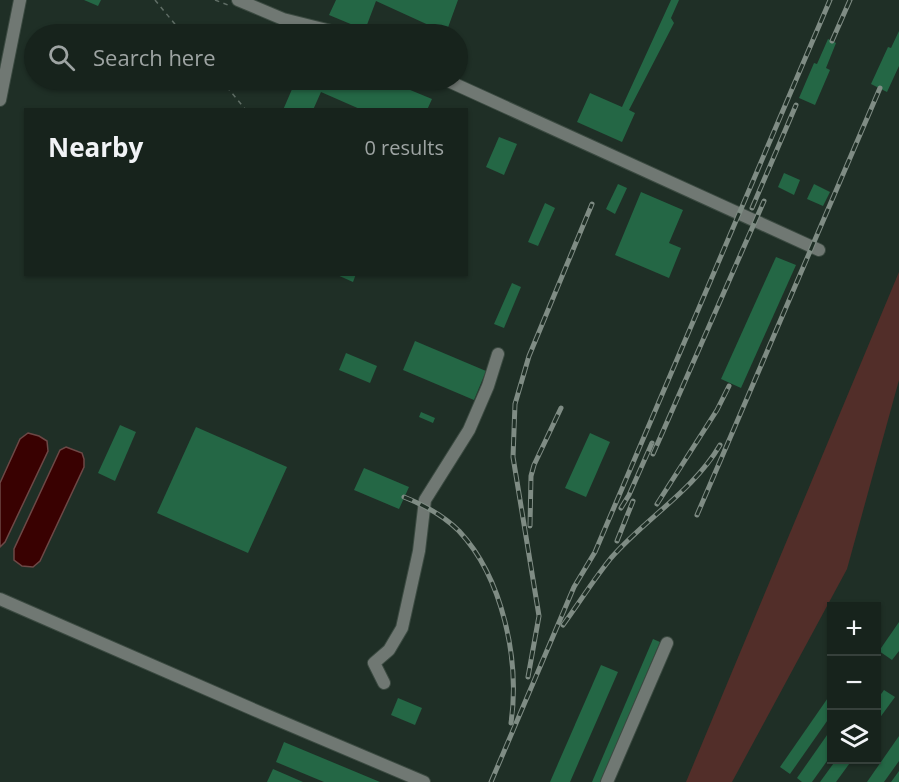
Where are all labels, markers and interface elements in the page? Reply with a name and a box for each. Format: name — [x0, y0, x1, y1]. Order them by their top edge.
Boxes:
search box — [24, 24, 468, 90]
icon: search — [45, 41, 78, 74]
text: Search here — [93, 42, 216, 72]
text: Nearby — [48, 129, 143, 165]
text: 0 results — [364, 134, 444, 161]
map controls — [827, 602, 881, 764]
button: + — [827, 602, 881, 656]
button: − — [827, 656, 881, 710]
button: layers — [827, 710, 881, 764]

